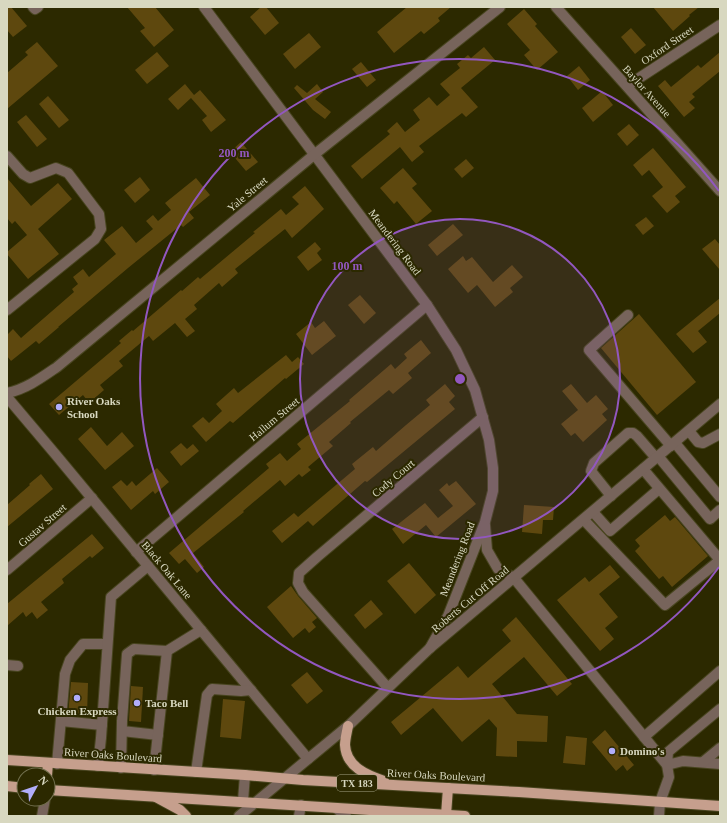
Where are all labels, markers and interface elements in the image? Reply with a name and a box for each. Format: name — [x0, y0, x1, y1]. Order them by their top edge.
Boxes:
street label: Oxford Street — [639, 23, 695, 67]
street label: Baylor Avenue — [621, 63, 673, 119]
text: 200 m — [219, 146, 250, 160]
street label: Yale Street — [225, 174, 269, 214]
street label: Meandering Road — [366, 207, 424, 278]
text: 100 m — [332, 259, 363, 273]
centre of rings — [453, 372, 467, 386]
place label: River Oaks School — [67, 395, 121, 420]
street label: Hallum Street — [247, 395, 301, 443]
marker: River Oaks School — [54, 402, 64, 412]
street label: Cody Court — [369, 457, 417, 499]
street label: Gustav Street — [16, 501, 68, 549]
street label: Meandering Road — [437, 519, 477, 598]
street label: Black Oak Lane — [139, 539, 195, 601]
street label: Roberts Cut Off Road — [429, 563, 511, 635]
marker: Chicken Express — [72, 693, 82, 703]
place label: Taco Bell — [145, 697, 188, 709]
marker: Taco Bell — [132, 698, 142, 708]
place label: Chicken Express — [38, 705, 117, 717]
place label: Domino's — [620, 745, 665, 757]
street label: River Oaks Boulevard — [64, 746, 163, 764]
marker: Domino's — [607, 746, 617, 756]
street label: River Oaks Boulevard — [387, 766, 486, 784]
north arrow — [16, 767, 56, 807]
text: N — [37, 774, 51, 788]
road number: TX 183 — [337, 775, 377, 791]

